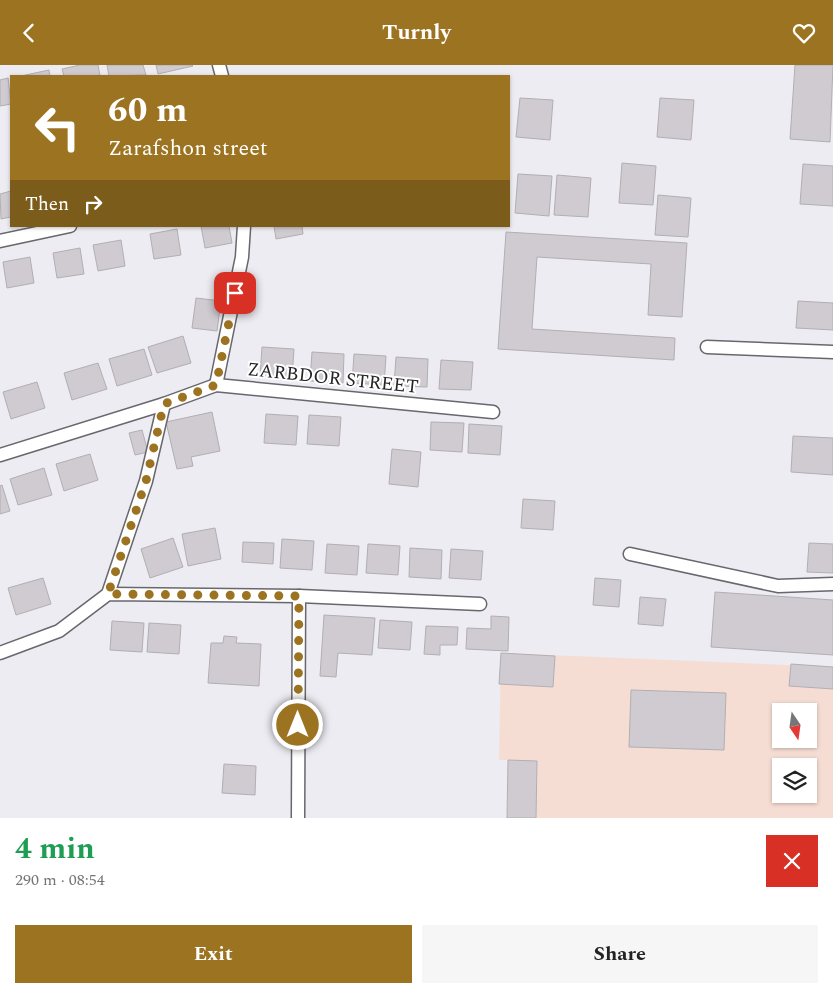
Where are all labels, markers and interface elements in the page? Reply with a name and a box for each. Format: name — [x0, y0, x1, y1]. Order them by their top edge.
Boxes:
text: Turnly — [382, 16, 451, 49]
icon: back — [15, 19, 43, 47]
icon: heart — [790, 19, 818, 47]
text: 60 m — [108, 84, 188, 137]
icon: left — [25, 95, 90, 160]
text: Zarafshon street — [108, 132, 268, 165]
text: Then — [25, 190, 69, 219]
icon: right — [79, 190, 107, 218]
pin — [214, 272, 256, 314]
icon: arrive — [221, 279, 249, 307]
street label: ZARBDOR STREET — [246, 355, 420, 402]
position arrow — [271, 698, 323, 750]
north arrow — [772, 703, 818, 747]
map controls — [772, 703, 817, 803]
button: layers — [772, 758, 817, 803]
text: 4 min — [15, 826, 95, 872]
button: close — [766, 835, 818, 887]
text: 290 m · 08:54 — [15, 868, 105, 892]
button: Exit — [15, 925, 412, 983]
button: Share — [422, 925, 818, 983]

